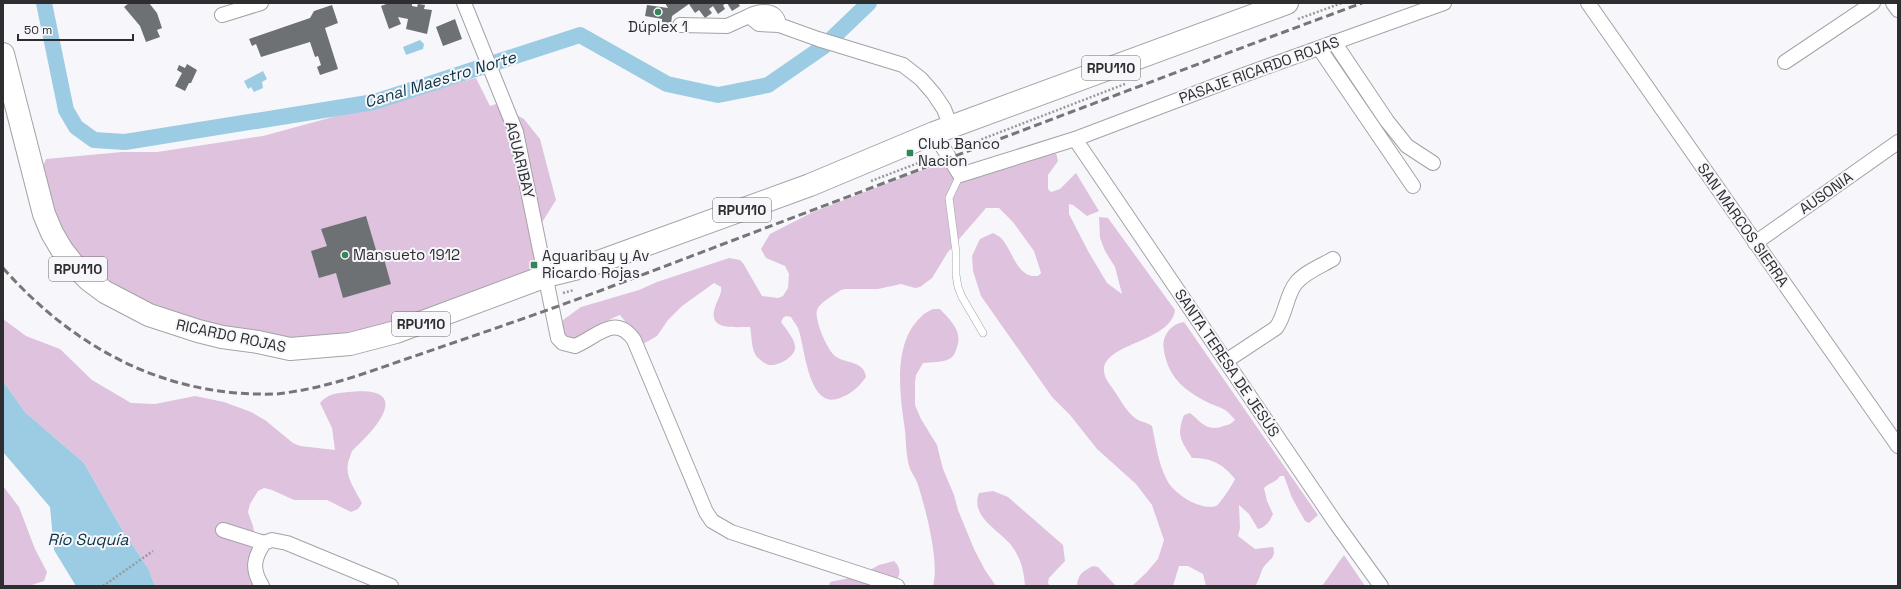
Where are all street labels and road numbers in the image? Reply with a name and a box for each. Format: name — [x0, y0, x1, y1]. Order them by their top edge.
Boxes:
street label: PASAJE RICARDO ROJAS — [1176, 32, 1342, 107]
road number: RPU110 — [1082, 56, 1140, 80]
street label: AGUARIBAY — [502, 119, 539, 200]
street label: SAN MARCOS SIERRA — [1694, 159, 1794, 291]
street label: AUSONIA — [1795, 167, 1857, 218]
road number: RPU110 — [713, 198, 771, 222]
road number: RPU110 — [49, 257, 107, 281]
street label: SANTA TERESA DE JESÚS — [1171, 285, 1284, 440]
road number: RPU110 — [392, 312, 450, 336]
street label: RICARDO ROJAS — [174, 315, 288, 356]

